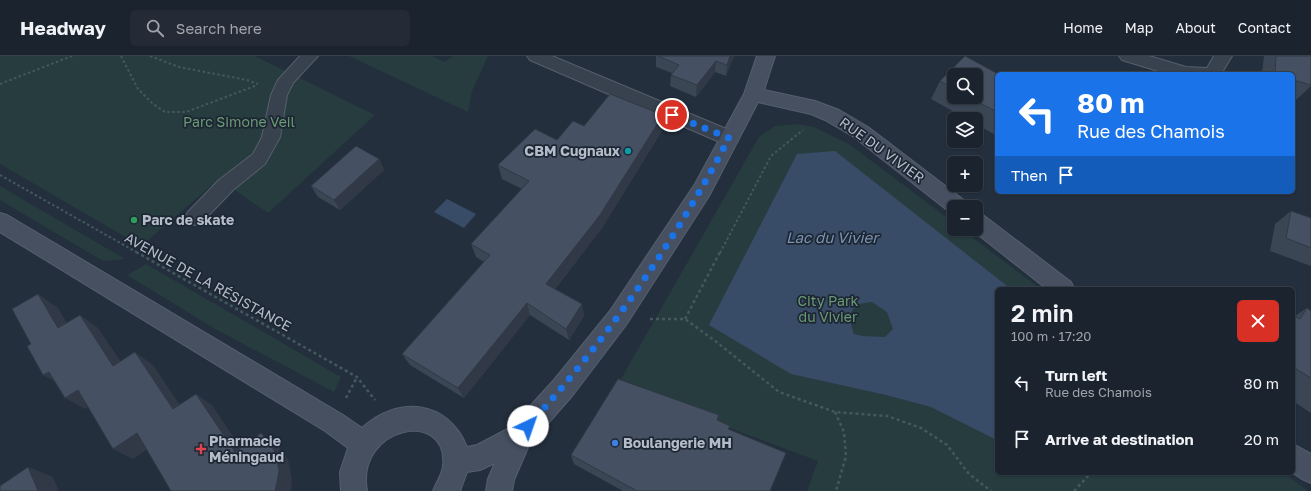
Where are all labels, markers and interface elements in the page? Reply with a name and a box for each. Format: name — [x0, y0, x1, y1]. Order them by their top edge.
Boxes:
search box — [130, 10, 410, 46]
text: Headway — [20, 16, 106, 39]
icon: search — [144, 17, 166, 39]
text: Search here — [176, 19, 262, 37]
text: Home — [1063, 19, 1103, 36]
text: Map — [1125, 19, 1153, 36]
text: About — [1175, 19, 1216, 36]
text: Contact — [1238, 19, 1291, 36]
map controls — [947, 68, 983, 236]
button: search — [947, 68, 983, 104]
text: 80 m — [1077, 86, 1145, 119]
icon: left — [1011, 88, 1063, 140]
pin — [655, 98, 689, 132]
icon: arrive — [661, 104, 683, 126]
button: layers — [947, 112, 983, 148]
park label: Parc Simone Veil — [183, 113, 295, 130]
street label: RUE DU VIVIER — [837, 113, 928, 186]
text: Rue des Chamois — [1077, 120, 1225, 142]
place label: CBM Cugnaux — [524, 142, 620, 159]
marker: CBM Cugnaux — [623, 146, 633, 156]
button: + — [947, 156, 983, 192]
icon: arrive — [1055, 164, 1077, 186]
text: Then — [1011, 166, 1047, 184]
button: − — [947, 200, 983, 236]
place label: Parc de skate — [142, 211, 234, 228]
marker: Parc de skate — [129, 215, 139, 225]
water label: Lac du Vivier — [786, 228, 880, 246]
street label: AVENUE DE LA RÉSISTANCE — [122, 229, 295, 335]
park label: City Park du Vivier — [798, 292, 858, 325]
text: 2 min — [1011, 298, 1073, 327]
button: close — [1237, 300, 1279, 342]
text: 100 m · 17:20 — [1011, 328, 1091, 344]
text: Turn left — [1045, 366, 1107, 384]
icon: left — [1011, 372, 1033, 394]
text: 80 m — [1244, 374, 1279, 392]
text: Rue des Chamois — [1045, 384, 1152, 400]
position arrow — [507, 405, 549, 447]
icon: arrive — [1011, 428, 1033, 450]
text: Arrive at destination — [1045, 430, 1194, 448]
text: 20 m — [1244, 430, 1279, 448]
place label: Pharmacie Méningaud — [209, 432, 284, 465]
place label: Boulangerie MH — [623, 434, 732, 451]
marker: Boulangerie MH — [610, 438, 620, 448]
marker: Pharmacie Méningaud — [196, 444, 206, 454]

